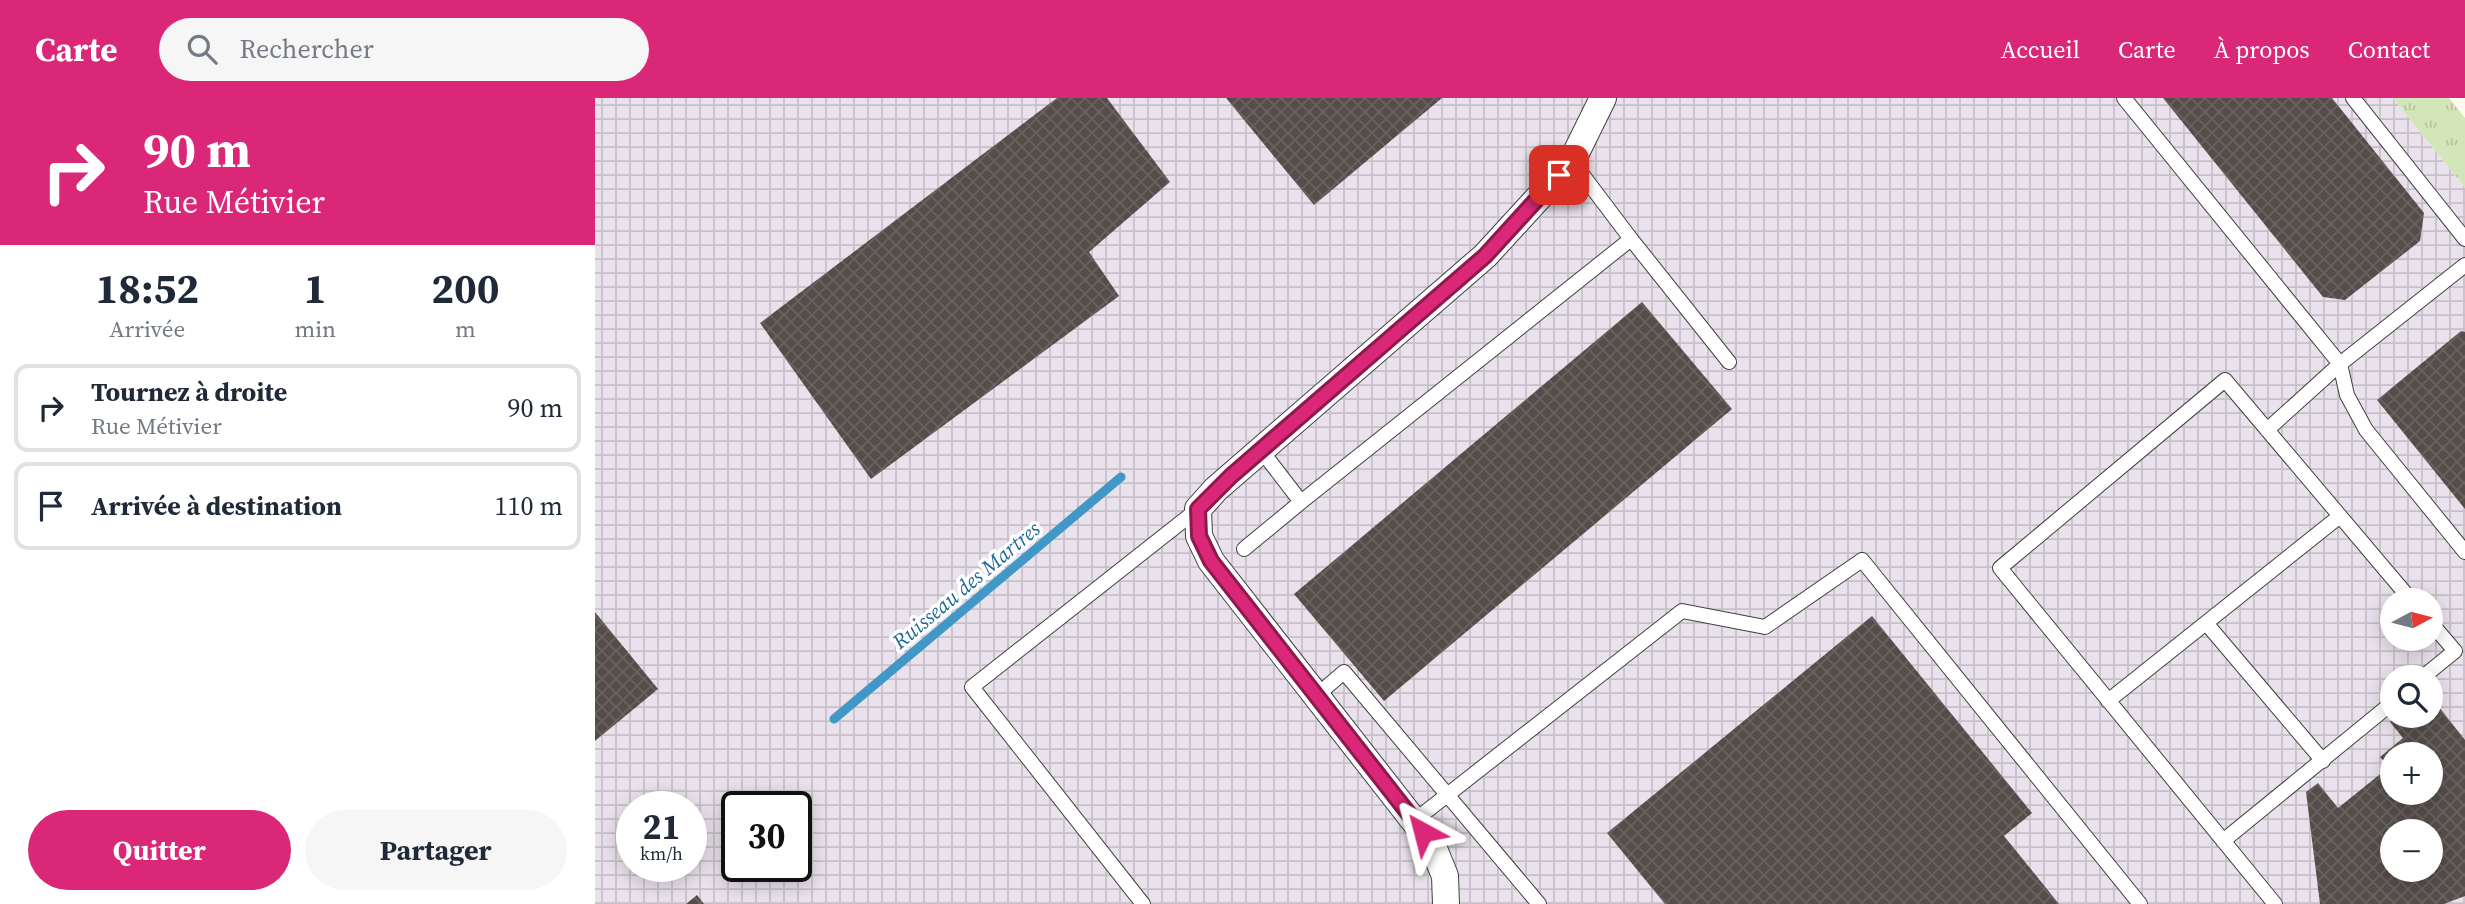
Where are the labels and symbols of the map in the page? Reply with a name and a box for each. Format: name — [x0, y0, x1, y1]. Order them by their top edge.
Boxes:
pin — [1529, 145, 1589, 205]
water label: Ruisseau des Martres — [885, 514, 1046, 656]
north arrow — [2380, 588, 2443, 651]
speed limit sign: 30 — [721, 791, 812, 882]
position arrow — [1386, 795, 1460, 869]

